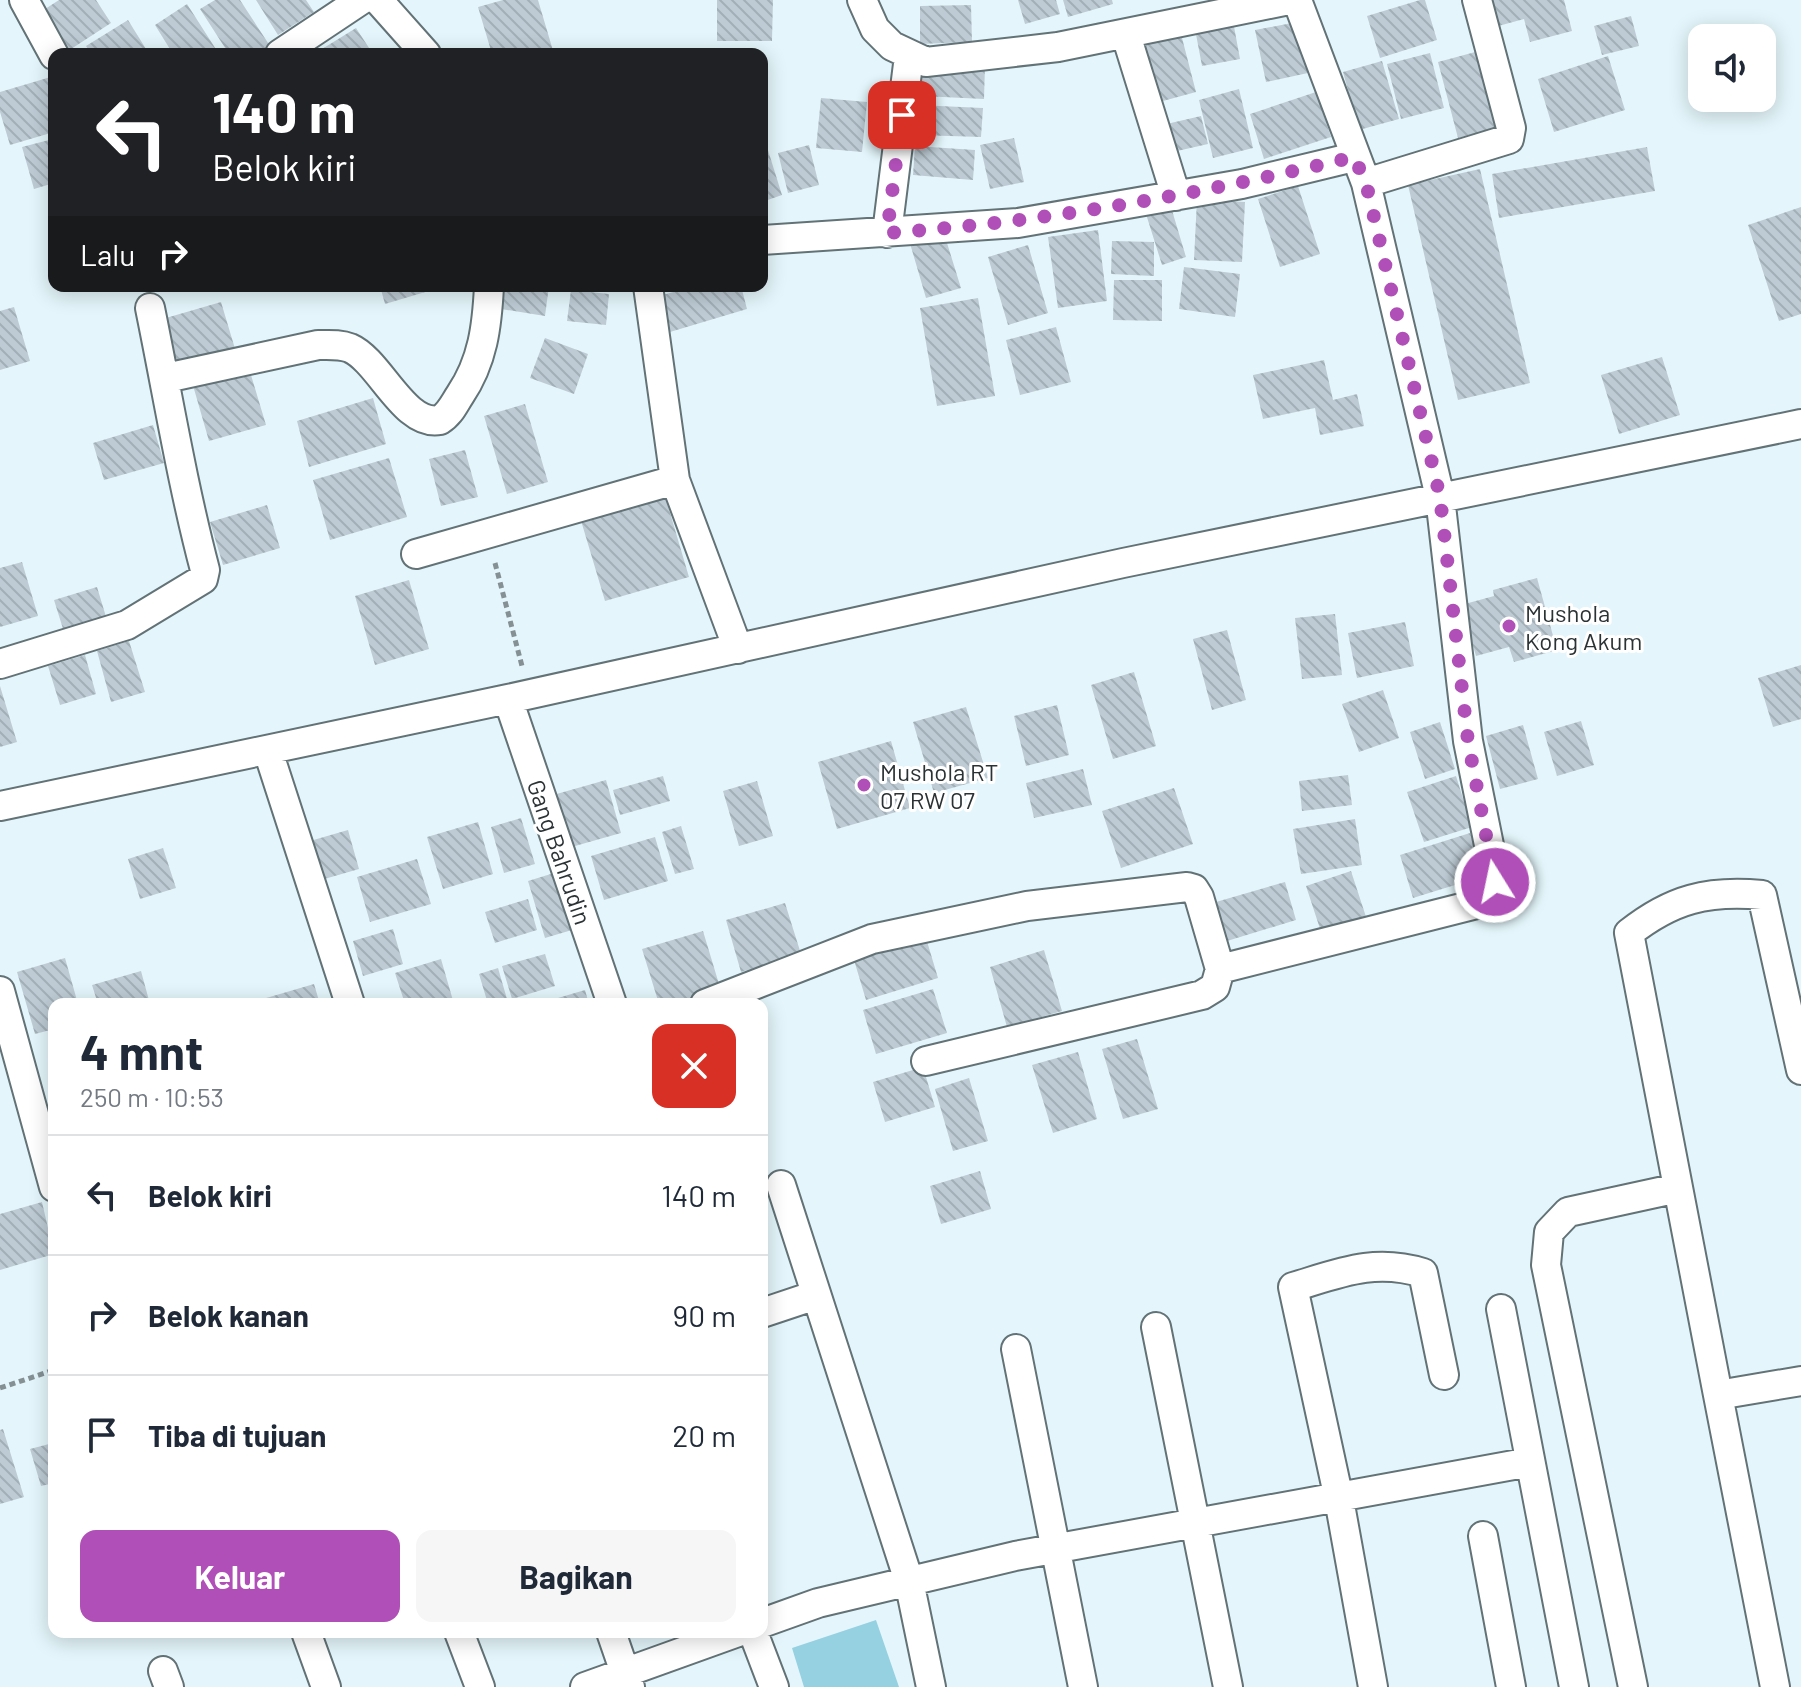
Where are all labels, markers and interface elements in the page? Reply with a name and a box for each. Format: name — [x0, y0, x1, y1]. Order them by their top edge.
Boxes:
map controls — [1688, 24, 1776, 112]
button: sound — [1688, 24, 1776, 112]
text: 140 m — [212, 77, 356, 144]
icon: left — [80, 80, 184, 184]
pin — [868, 81, 936, 149]
icon: arrive — [880, 93, 924, 137]
text: Belok kiri — [212, 145, 356, 188]
icon: right — [151, 232, 195, 276]
text: Lalu — [80, 236, 135, 272]
place label: Mushola Kong Akum — [1525, 598, 1642, 655]
marker: Mushola Kong Akum — [1500, 617, 1518, 635]
place label: Mushola RT 07 RW 07 — [880, 757, 998, 814]
street label: Gang Bahrudin — [522, 776, 598, 928]
marker: Mushola RT 07 RW 07 — [855, 776, 873, 794]
position arrow — [1453, 840, 1537, 924]
text: 4 mnt — [80, 1022, 203, 1080]
button: close — [652, 1024, 736, 1108]
text: 250 m · 10:53 — [80, 1081, 224, 1112]
icon: left — [80, 1173, 124, 1217]
text: Belok kiri — [148, 1177, 272, 1213]
text: 140 m — [661, 1177, 736, 1213]
icon: right — [80, 1293, 124, 1337]
text: Belok kanan — [148, 1297, 309, 1333]
text: 90 m — [673, 1297, 736, 1333]
icon: arrive — [80, 1413, 124, 1457]
text: Tiba di tujuan — [148, 1417, 326, 1453]
text: 20 m — [672, 1417, 736, 1453]
button: Keluar — [80, 1530, 400, 1622]
button: Bagikan — [416, 1530, 736, 1622]

